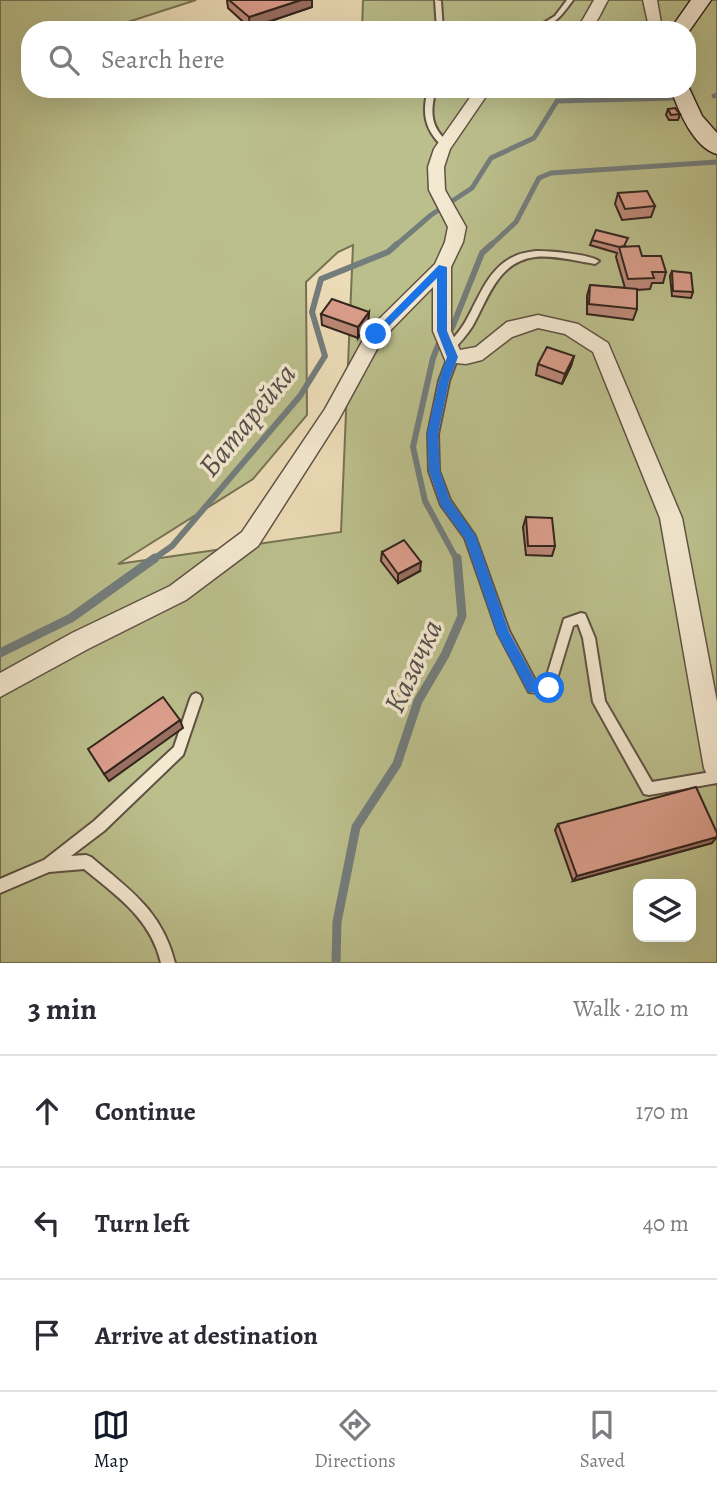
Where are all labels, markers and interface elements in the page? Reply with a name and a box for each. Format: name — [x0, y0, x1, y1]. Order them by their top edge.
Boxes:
search box — [21, 21, 696, 98]
icon: search — [45, 41, 83, 79]
text: Search here — [101, 42, 225, 77]
route end — [360, 318, 391, 349]
water label: Батарейка — [189, 355, 305, 485]
water label: Казачка — [374, 613, 452, 719]
route start — [533, 672, 564, 703]
map controls — [633, 879, 696, 942]
button: layers — [633, 879, 696, 942]
text: 3 min — [28, 989, 97, 1029]
text: Walk · 210 m — [573, 993, 689, 1024]
icon: ahead — [28, 1092, 66, 1130]
text: Continue — [95, 1094, 196, 1129]
text: 170 m — [636, 1096, 689, 1127]
icon: left — [28, 1204, 66, 1242]
text: Turn left — [95, 1206, 190, 1241]
text: 40 m — [643, 1208, 689, 1239]
icon: arrive — [28, 1316, 66, 1354]
text: Arrive at destination — [95, 1318, 318, 1353]
tab: Map — [92, 1406, 130, 1474]
tab: Directions — [314, 1406, 396, 1474]
tab: Saved — [580, 1406, 625, 1474]

